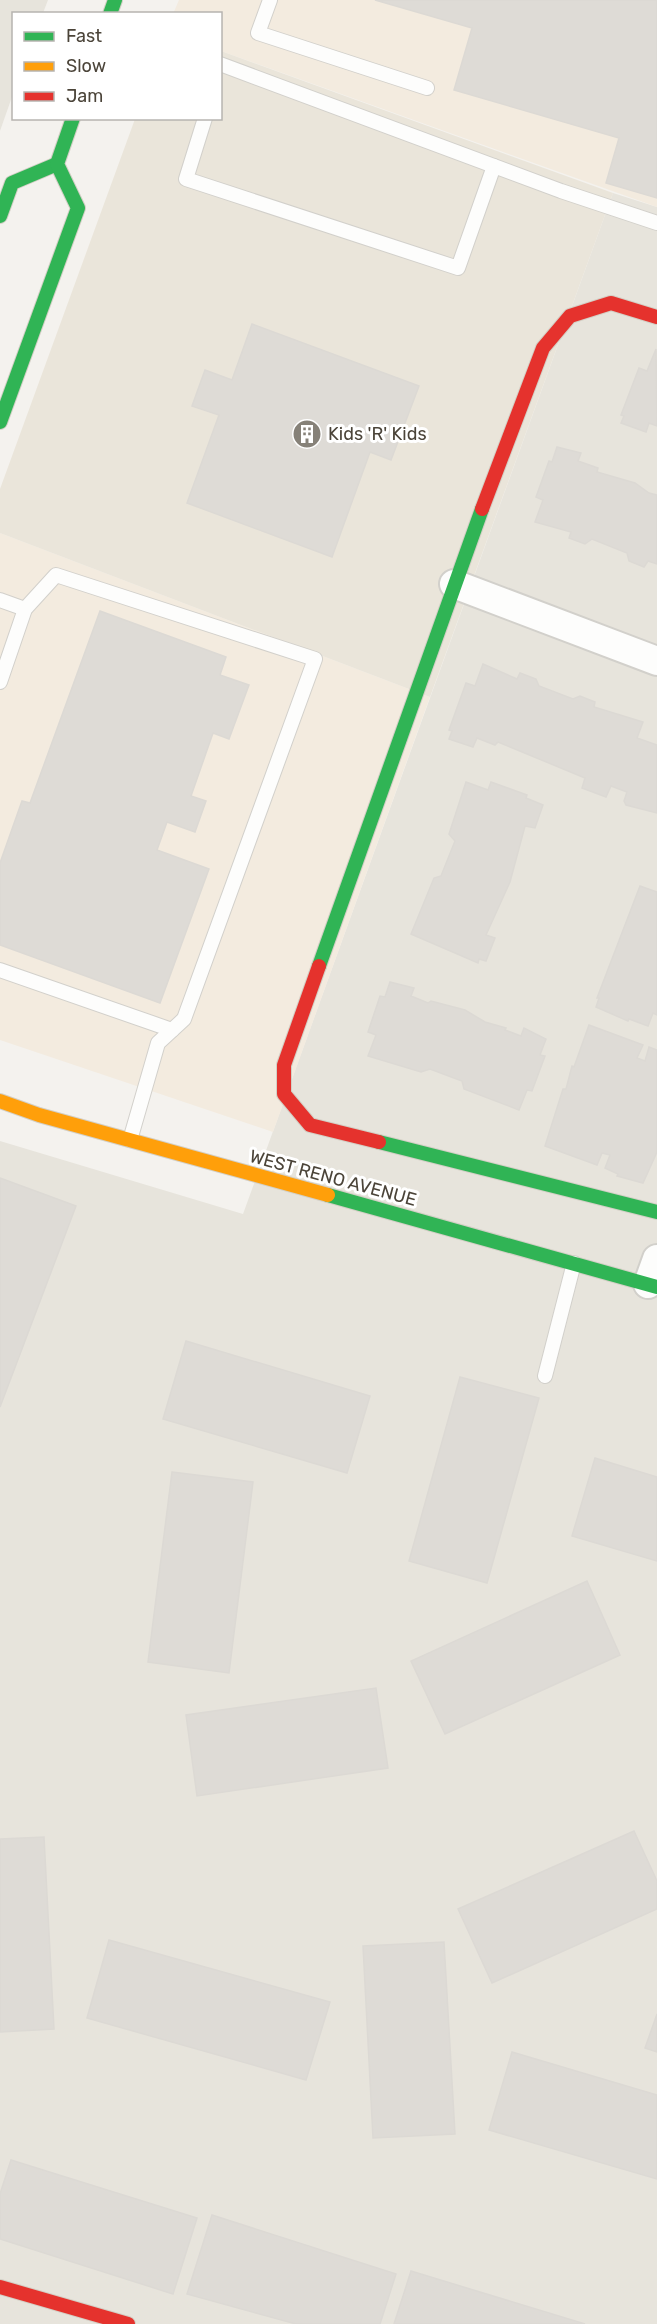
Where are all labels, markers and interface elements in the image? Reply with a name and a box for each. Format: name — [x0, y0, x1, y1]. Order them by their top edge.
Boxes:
legend — [12, 12, 222, 120]
text: Fast — [66, 25, 102, 47]
text: Slow — [66, 55, 106, 77]
text: Jam — [66, 85, 103, 107]
building icon: Kids 'R' Kids — [291, 418, 323, 450]
place label: Kids 'R' Kids — [328, 423, 427, 445]
street label: WEST RENO AVENUE — [247, 1145, 419, 1211]

